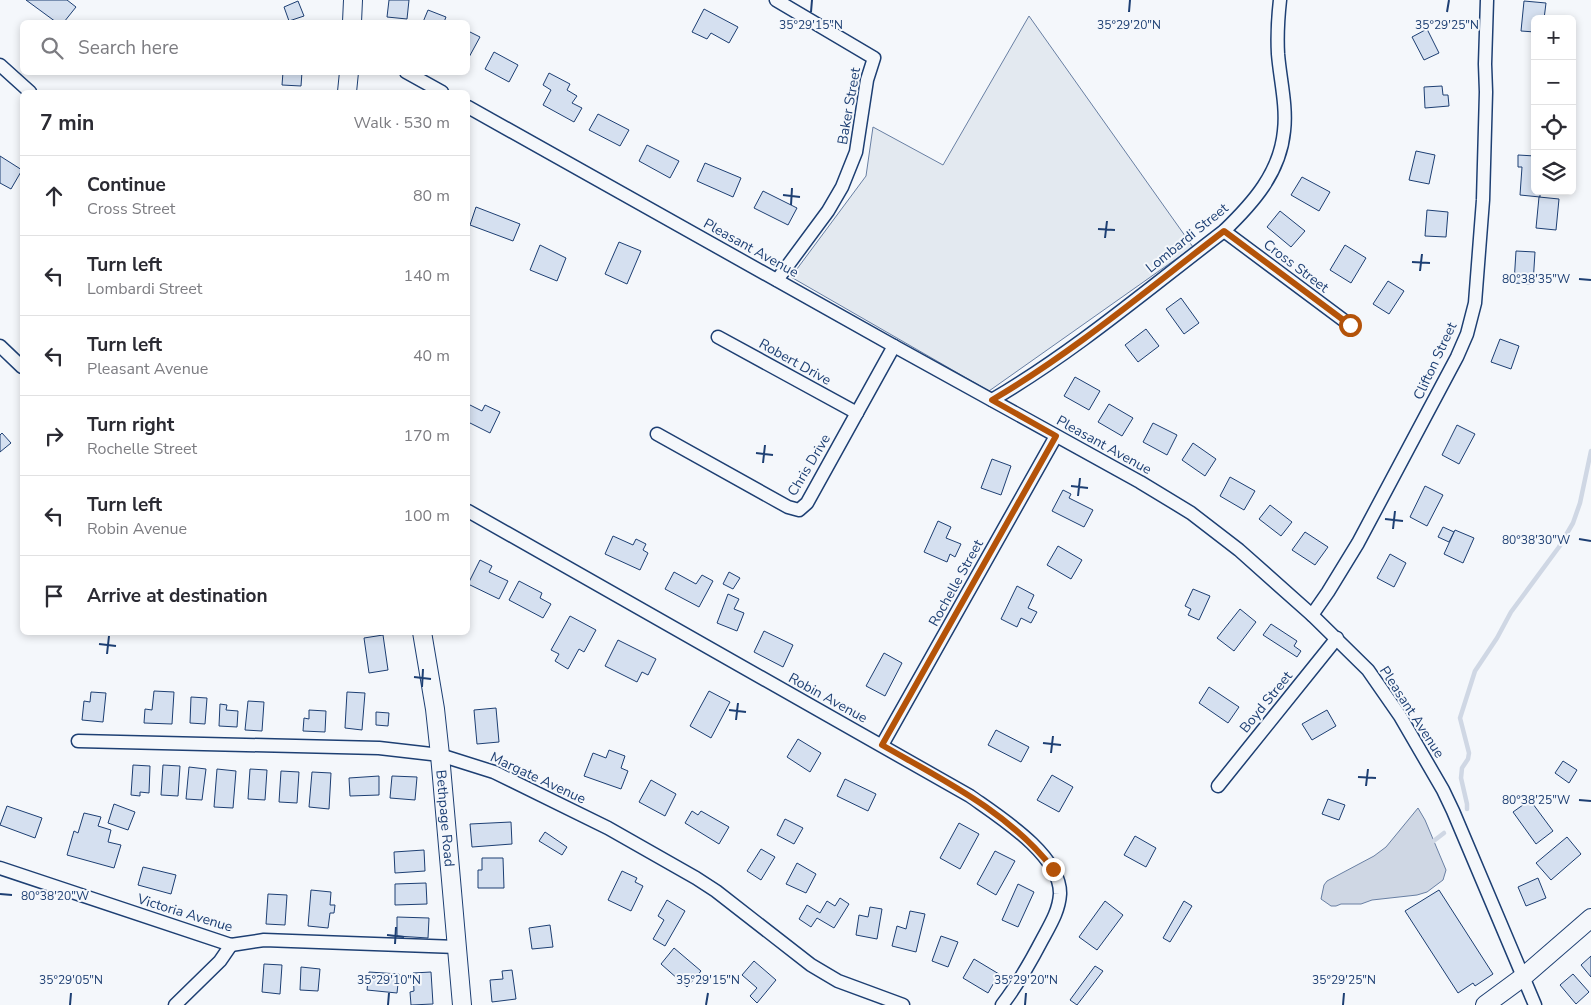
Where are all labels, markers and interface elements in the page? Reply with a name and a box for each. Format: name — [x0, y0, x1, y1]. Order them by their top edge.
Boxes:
map controls — [1531, 15, 1576, 195]
button: + — [1531, 15, 1576, 60]
text: 35°29'15"N — [779, 17, 843, 33]
text: 35°29'20"N — [1097, 17, 1161, 33]
text: 35°29'25"N — [1415, 17, 1479, 33]
search box — [20, 20, 470, 75]
icon: search — [38, 34, 66, 62]
text: Search here — [78, 35, 179, 61]
button: − — [1531, 60, 1576, 105]
street label: Baker Street — [833, 66, 865, 146]
button: locate — [1531, 105, 1576, 150]
text: 7 min — [40, 109, 94, 137]
text: Walk · 530 m — [354, 112, 450, 134]
button: layers — [1531, 150, 1576, 195]
text: Continue — [87, 172, 166, 198]
icon: ahead — [40, 182, 68, 210]
text: 80 m — [413, 185, 450, 207]
text: Cross Street — [87, 198, 175, 220]
street label: Lombardi Street — [1142, 199, 1232, 277]
street label: Pleasant Avenue — [700, 214, 802, 282]
street label: Cross Street — [1259, 235, 1333, 297]
text: Turn left — [87, 252, 162, 278]
icon: left — [40, 262, 68, 290]
text: 140 m — [403, 265, 450, 287]
text: 80°38'35"W — [1502, 271, 1570, 287]
text: Lombardi Street — [87, 278, 202, 300]
route start — [1339, 314, 1362, 337]
street label: Clifton Street — [1409, 319, 1461, 403]
text: Turn left — [87, 332, 162, 358]
street label: Robert Drive — [756, 334, 834, 390]
icon: left — [40, 342, 68, 370]
text: 40 m — [413, 345, 450, 367]
text: Pleasant Avenue — [87, 358, 208, 380]
street label: Pleasant Avenue — [1053, 411, 1155, 479]
text: Turn right — [87, 412, 174, 438]
icon: right — [40, 422, 68, 450]
text: 170 m — [403, 425, 450, 447]
street label: Chris Drive — [783, 430, 835, 500]
text: Rochelle Street — [87, 438, 197, 460]
text: Turn left — [87, 492, 162, 518]
icon: left — [40, 502, 68, 530]
text: 100 m — [403, 505, 450, 527]
text: Robin Avenue — [87, 518, 187, 540]
text: 80°38'30"W — [1502, 532, 1570, 548]
street label: Rochelle Street — [924, 536, 988, 630]
icon: arrive — [40, 582, 68, 610]
text: Arrive at destination — [87, 583, 268, 609]
street label: Pleasant Avenue — [1375, 662, 1449, 762]
street label: Boyd Street — [1235, 667, 1297, 737]
street label: Robin Avenue — [785, 668, 871, 728]
street label: Margate Avenue — [487, 748, 589, 808]
street label: Bethpage Road — [432, 769, 459, 868]
text: 80°38'25"W — [1502, 792, 1570, 808]
route end — [1042, 858, 1065, 881]
text: 80°38'20"W — [21, 888, 89, 904]
street label: Victoria Avenue — [134, 889, 235, 937]
text: 35°29'05"N — [39, 972, 103, 988]
text: 35°29'10"N — [357, 972, 421, 988]
text: 35°29'15"N — [676, 972, 740, 988]
text: 35°29'20"N — [994, 972, 1058, 988]
text: 35°29'25"N — [1312, 972, 1376, 988]

